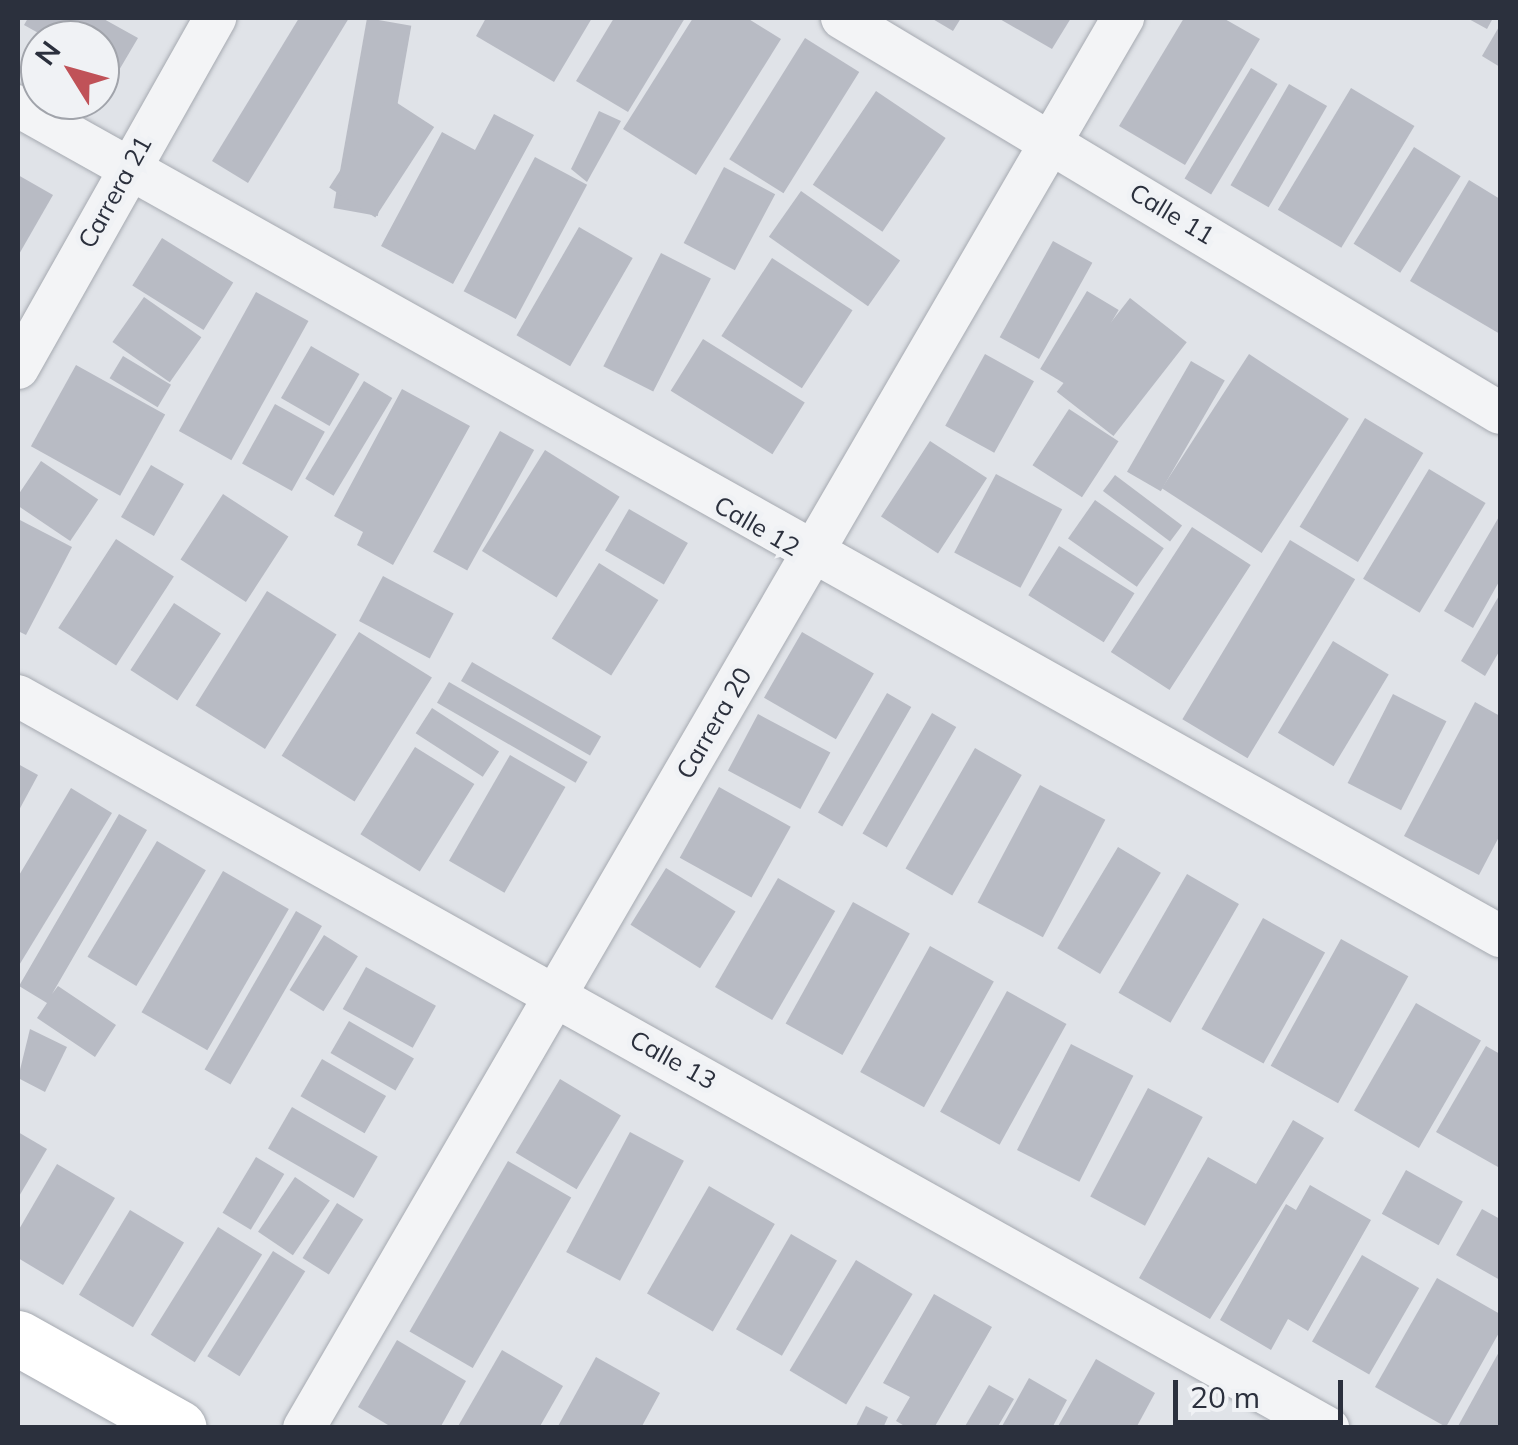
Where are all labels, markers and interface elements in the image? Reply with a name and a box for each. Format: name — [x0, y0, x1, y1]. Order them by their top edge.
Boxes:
north arrow — [20, 20, 120, 120]
text: N — [27, 34, 68, 72]
street label: Carrera 21 — [72, 131, 158, 253]
street label: Calle 11 — [1124, 177, 1220, 251]
street label: Calle 12 — [709, 490, 805, 562]
street label: Carrera 20 — [670, 662, 758, 784]
street label: Calle 13 — [625, 1024, 721, 1096]
scale bar — [1178, 1360, 1348, 1422]
text: 20 m — [1190, 1378, 1260, 1416]

